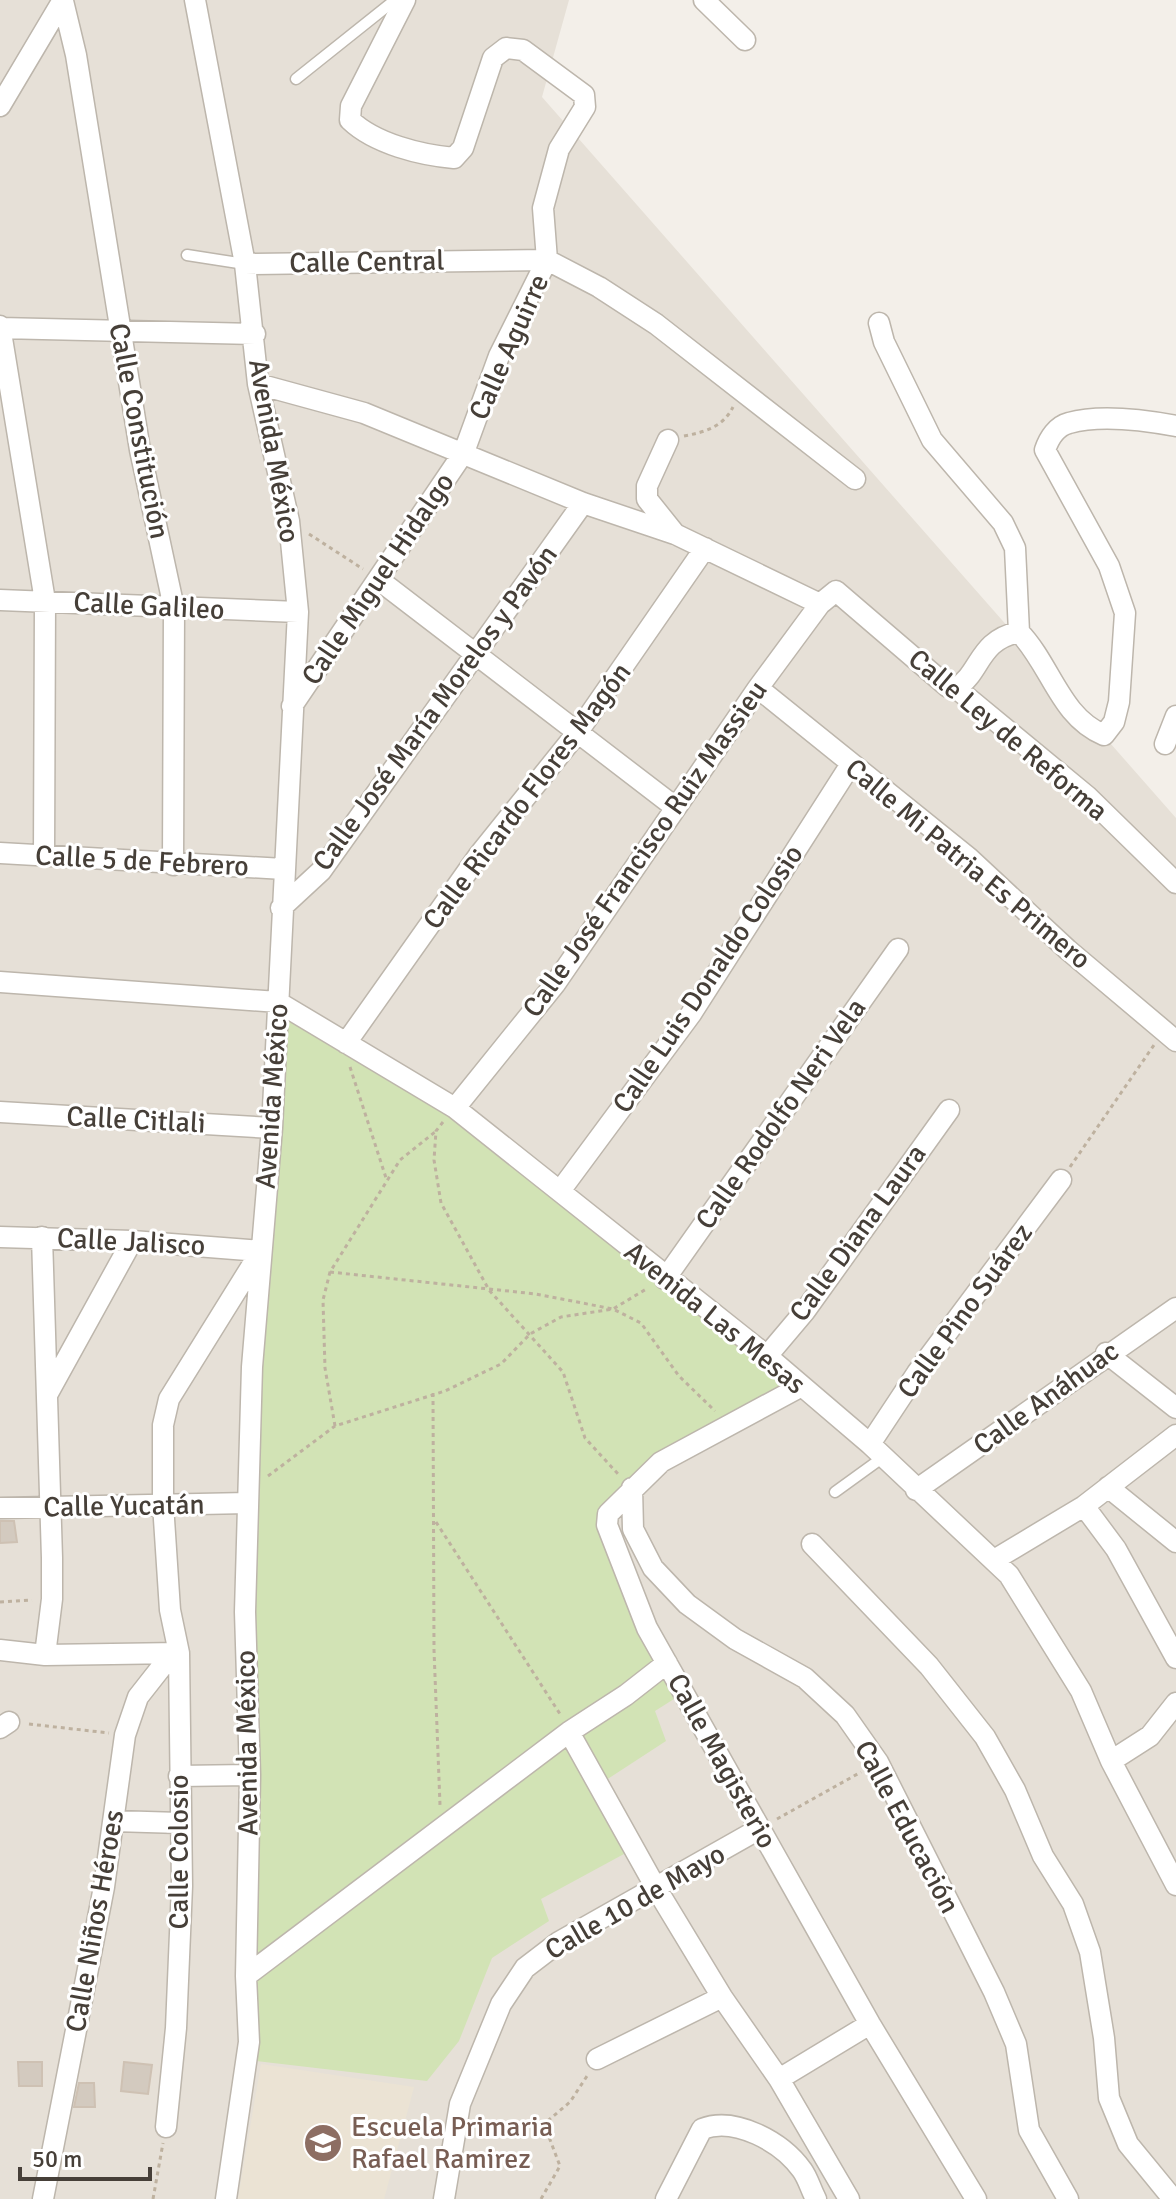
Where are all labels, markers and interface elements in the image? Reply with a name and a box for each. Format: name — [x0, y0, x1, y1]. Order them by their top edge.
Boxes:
street label: Calle Central — [289, 244, 445, 280]
street label: Calle Aguirre — [462, 269, 556, 425]
street label: Calle Constitución — [101, 320, 177, 542]
street label: Avenida México — [241, 356, 307, 546]
street label: Calle Miguel Hidalgo — [294, 466, 462, 692]
street label: Calle José María Morelos y Pavón — [305, 538, 565, 878]
street label: Calle Galileo — [73, 585, 225, 627]
street label: Calle Ley de Reforma — [901, 642, 1115, 828]
street label: Calle Ricardo Flores Magón — [416, 656, 638, 936]
street label: Calle José Francisco Ruiz Massieu — [515, 674, 775, 1024]
street label: Calle Mi Patria Es Primero — [838, 751, 1098, 977]
street label: Calle 5 de Febrero — [34, 838, 250, 884]
street label: Calle Luis Donaldo Colosio — [606, 838, 810, 1120]
street label: Calle Rodolfo Neri Vela — [689, 992, 873, 1236]
street label: Avenida México — [249, 1002, 295, 1190]
street label: Calle Citlali — [66, 1099, 206, 1141]
street label: Calle Diana Laura — [782, 1138, 934, 1328]
street label: Calle Pino Suárez — [890, 1217, 1040, 1405]
street label: Calle Jalisco — [56, 1221, 206, 1263]
street label: Avenida Las Mesas — [618, 1235, 812, 1401]
street label: Calle Anáhuac — [967, 1334, 1125, 1462]
street label: Calle Yucatán — [43, 1488, 205, 1524]
street label: Avenida México — [228, 1650, 266, 1836]
street label: Calle Magisterio — [660, 1668, 784, 1854]
street label: Calle Educación — [847, 1735, 967, 1919]
street label: Calle Colosio — [162, 1774, 196, 1930]
street label: Calle Niños Héroes — [59, 1807, 131, 2035]
street label: Calle 10 de Mayo — [539, 1837, 731, 1967]
place label: Escuela Primaria Rafael Ramirez — [351, 2110, 553, 2176]
school or university icon: Escuela Primaria Rafael Ramirez — [302, 2122, 344, 2164]
scale bar — [20, 2131, 150, 2181]
text: 50 m — [32, 2144, 82, 2174]

